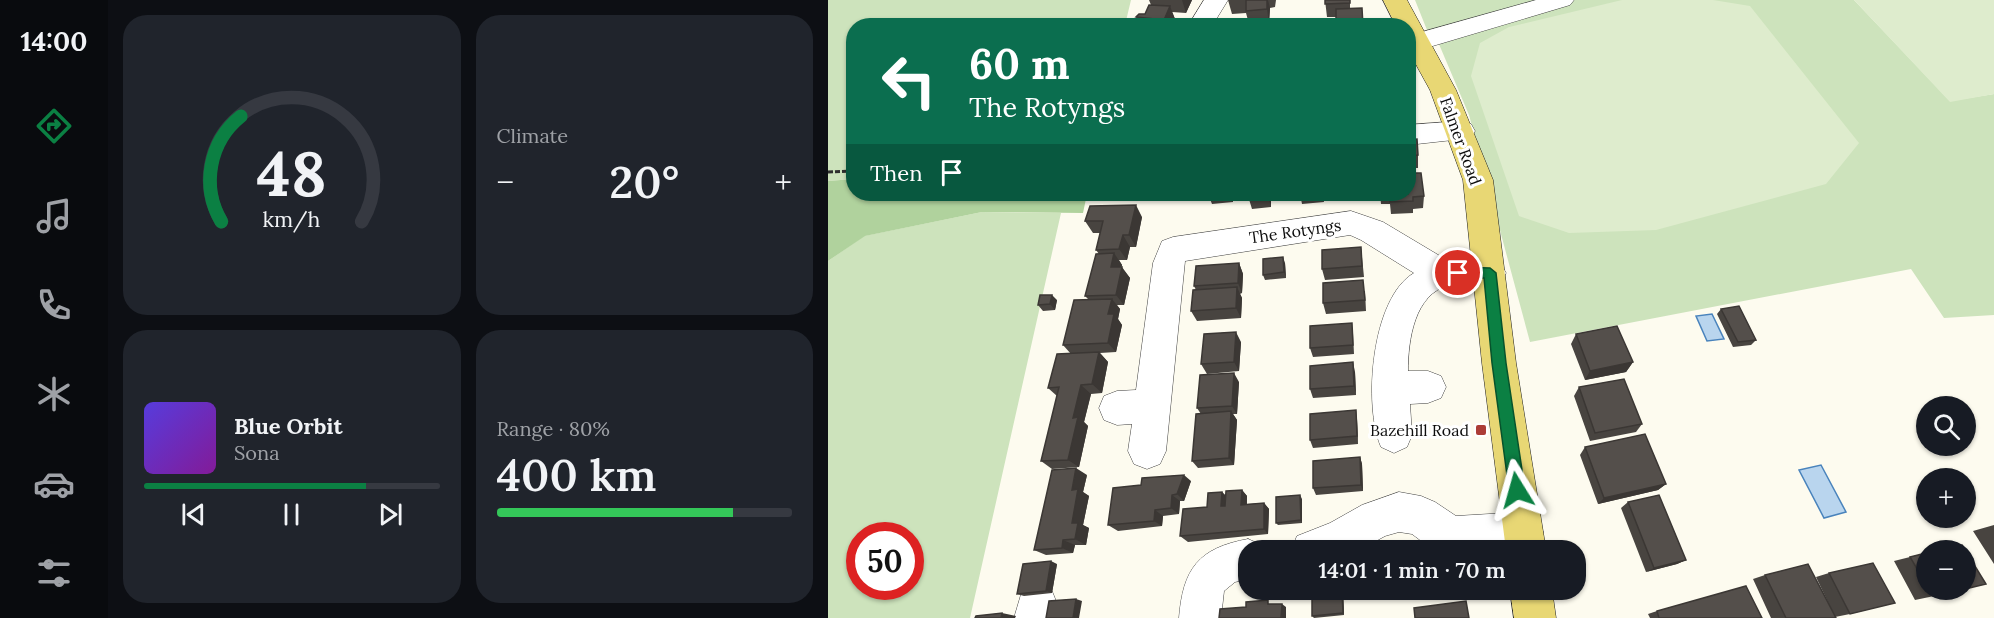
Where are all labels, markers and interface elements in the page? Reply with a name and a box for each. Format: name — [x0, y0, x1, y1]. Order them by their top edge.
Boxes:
text: 14:00 — [21, 24, 87, 58]
text: 60 m — [969, 37, 1070, 91]
icon: left — [870, 42, 948, 120]
text: The Rotyngs — [969, 90, 1125, 124]
street label: Falmer Road — [1436, 94, 1486, 188]
icon: directions — [33, 105, 75, 147]
text: Climate — [497, 123, 568, 148]
text: 48 — [257, 133, 327, 213]
text: 20° — [609, 153, 679, 210]
icon: arrive — [935, 156, 968, 189]
text: Then — [870, 159, 923, 187]
text: − — [497, 161, 514, 203]
text: + — [774, 161, 792, 203]
icon: music — [33, 195, 75, 237]
text: km/h — [263, 205, 321, 233]
street label: The Rotyngs — [1248, 215, 1342, 247]
pin — [1432, 247, 1483, 298]
icon: arrive — [1441, 256, 1474, 289]
icon: phone — [33, 284, 75, 326]
icon: climate — [33, 373, 75, 415]
map controls — [1916, 396, 1976, 600]
button: search — [1916, 396, 1976, 456]
text: Blue Orbit — [234, 412, 342, 440]
text: Range · 80% — [497, 416, 610, 441]
place label: Bazehill Road — [1370, 420, 1469, 440]
marker: Bazehill Road — [1474, 423, 1488, 437]
text: Sona — [234, 440, 280, 465]
text: 400 km — [497, 446, 657, 503]
position arrow — [1485, 458, 1549, 522]
icon: car — [33, 463, 75, 505]
button: + — [1916, 468, 1976, 528]
icon: previous — [177, 498, 210, 531]
icon: pause — [275, 498, 308, 531]
icon: next — [374, 498, 407, 531]
speed limit sign: 50 — [846, 522, 924, 600]
button: − — [1916, 540, 1976, 600]
icon: filters — [33, 552, 75, 594]
text: 14:01 · 1 min · 70 m — [1318, 556, 1506, 584]

